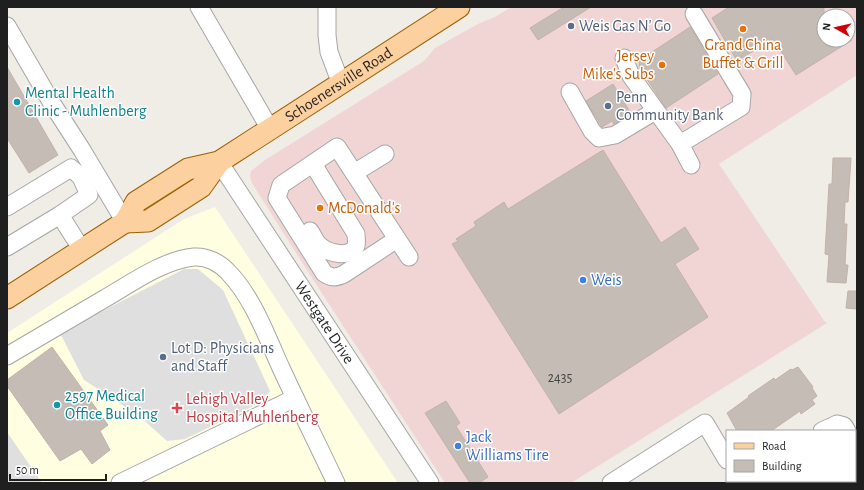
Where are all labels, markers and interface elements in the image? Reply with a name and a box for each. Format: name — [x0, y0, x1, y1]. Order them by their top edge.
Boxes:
north arrow — [816, 8, 856, 48]
place label: Weis Gas N' Go — [579, 18, 671, 34]
marker: Weis Gas N' Go — [566, 21, 576, 31]
text: N — [821, 22, 833, 31]
marker: Grand China Buffet & Grill — [738, 24, 748, 34]
place label: Grand China Buffet & Grill — [702, 37, 784, 71]
street label: Schoenersville Road — [282, 44, 395, 125]
place label: Jersey Mike's Subs — [582, 48, 654, 82]
marker: Jersey Mike's Subs — [657, 60, 667, 70]
place label: Mental Health Clinic - Muhlenberg — [25, 85, 147, 119]
place label: Penn Community Bank — [616, 89, 724, 124]
marker: Mental Health Clinic - Muhlenberg — [12, 97, 22, 107]
marker: Penn Community Bank — [603, 101, 613, 111]
place label: McDonald's — [328, 200, 401, 216]
marker: McDonald's — [315, 203, 325, 213]
place label: Weis — [591, 272, 622, 288]
marker: Weis — [578, 275, 588, 285]
street label: Westgate Drive — [292, 278, 357, 367]
place label: Lot D: Physicians and Staff — [171, 340, 274, 374]
marker: Lot D: Physicians and Staff — [158, 352, 168, 362]
house number: 2435 — [548, 371, 573, 385]
place label: 2597 Medical Office Building — [65, 388, 158, 422]
place label: Lehigh Valley Hospital Muhlenberg — [186, 391, 319, 425]
marker: 2597 Medical Office Building — [52, 400, 62, 410]
marker: Lehigh Valley Hospital Muhlenberg — [171, 402, 183, 414]
place label: Jack Williams Tire — [466, 429, 549, 463]
legend — [726, 430, 856, 482]
text: Road — [762, 440, 786, 452]
marker: Jack Williams Tire — [453, 441, 463, 451]
scale bar — [10, 456, 106, 482]
text: Building — [762, 460, 802, 472]
text: 50 m — [16, 464, 39, 476]

